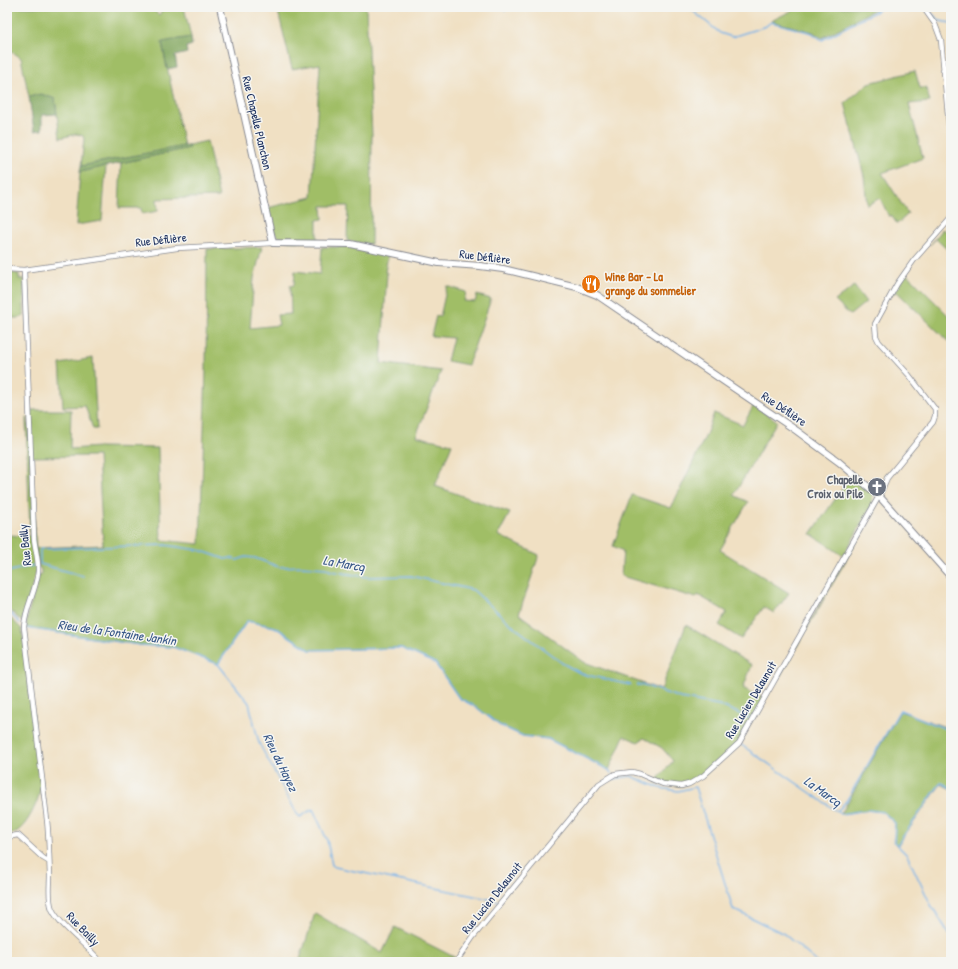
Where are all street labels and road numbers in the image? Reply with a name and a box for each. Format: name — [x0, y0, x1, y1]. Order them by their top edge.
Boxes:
street label: Rue Chapelle Planchon — [238, 74, 277, 171]
street label: Rue Déflière — [135, 228, 188, 251]
street label: Rue Déflière — [459, 245, 512, 268]
street label: Rue Déflière — [758, 387, 810, 430]
street label: Rue Bailly — [14, 524, 35, 567]
street label: Rue Lucien Delaunoit — [721, 657, 781, 742]
street label: Rue Lucien Delaunoit — [457, 858, 526, 937]
street label: Rue Bailly — [63, 908, 104, 949]

